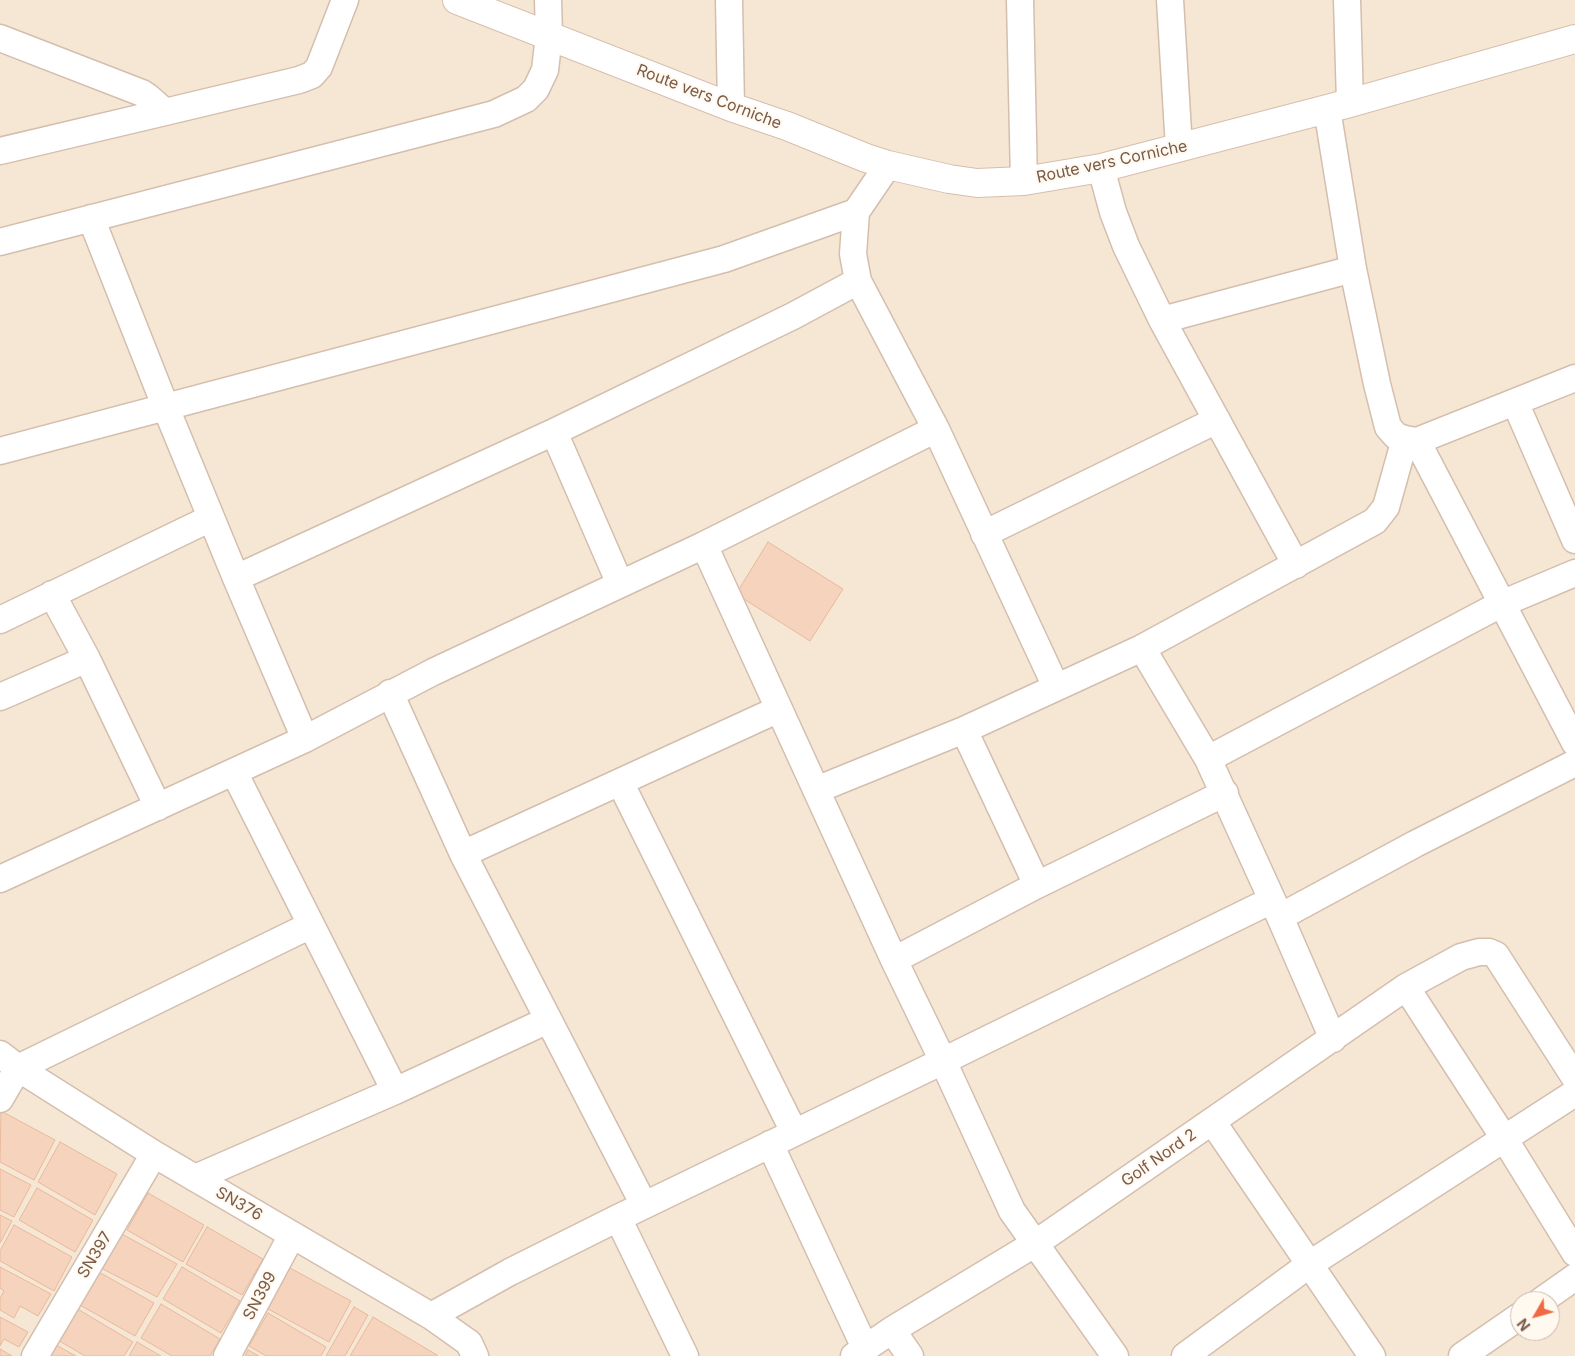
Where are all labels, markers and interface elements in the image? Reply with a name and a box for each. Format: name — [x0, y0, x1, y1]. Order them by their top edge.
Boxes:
street label: Route vers Corniche — [634, 60, 784, 134]
street label: Route vers Corniche — [1035, 137, 1189, 187]
street label: Golf Nord 2 — [1118, 1125, 1200, 1191]
street label: SN376 — [212, 1183, 266, 1225]
street label: SN397 — [74, 1228, 116, 1282]
street label: SN399 — [239, 1269, 281, 1323]
north arrow — [1510, 1291, 1560, 1341]
text: N — [1514, 1315, 1534, 1334]

